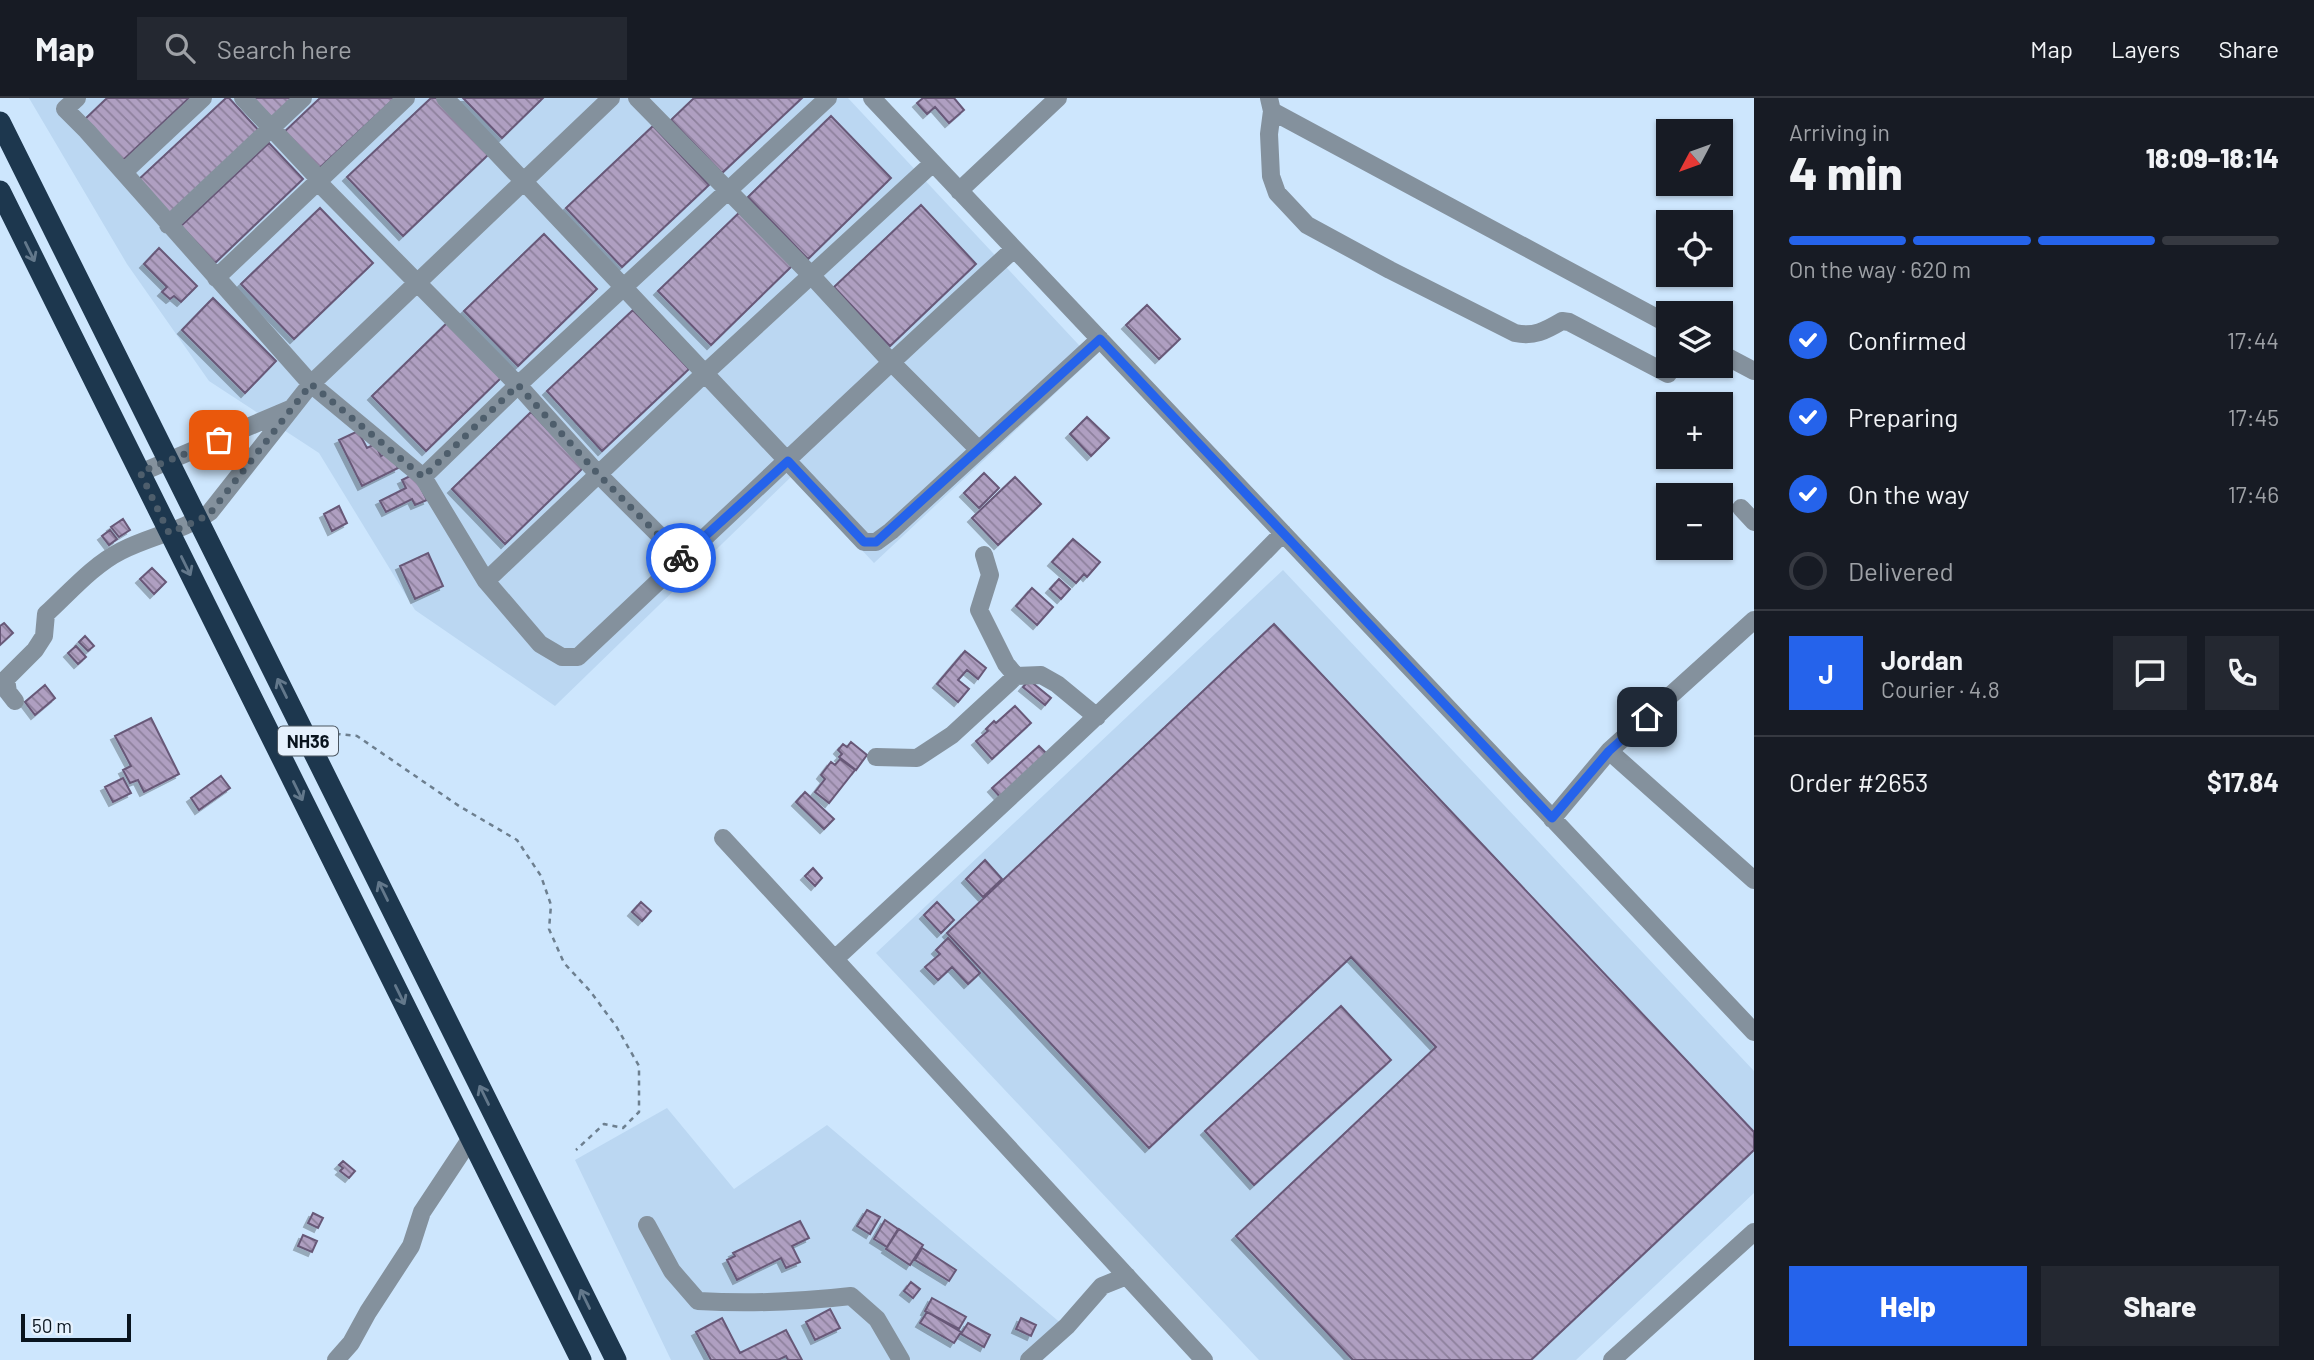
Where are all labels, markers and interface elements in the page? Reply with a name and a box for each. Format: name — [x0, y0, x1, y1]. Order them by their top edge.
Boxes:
search box — [137, 17, 627, 80]
text: Map — [35, 28, 95, 68]
icon: search — [161, 29, 199, 67]
text: Search here — [217, 33, 352, 64]
text: Map — [2030, 34, 2073, 63]
text: Layers — [2111, 34, 2180, 63]
text: Share — [2218, 34, 2279, 63]
text: Arriving in — [1789, 118, 1890, 146]
north arrow — [1656, 119, 1732, 196]
map controls — [1656, 119, 1733, 560]
text: 18:09–18:14 — [2146, 142, 2279, 173]
text: 4 min — [1789, 144, 1903, 199]
button: locate — [1656, 210, 1733, 287]
one-way arrow — [24, 241, 38, 262]
text: On the way · 620 m — [1789, 255, 1971, 283]
button: layers — [1656, 301, 1733, 378]
icon: check — [1789, 321, 1827, 359]
text: Confirmed — [1848, 324, 1967, 355]
text: 17:44 — [2227, 326, 2279, 354]
button: + — [1656, 392, 1733, 469]
icon: check — [1789, 398, 1827, 436]
text: Preparing — [1848, 401, 1958, 432]
text: 17:45 — [2228, 403, 2279, 431]
pin — [189, 410, 249, 470]
icon: bag — [200, 421, 238, 459]
icon: check — [1789, 475, 1827, 513]
text: On the way — [1848, 478, 1969, 509]
text: 17:46 — [2228, 480, 2279, 508]
button: − — [1656, 483, 1733, 560]
courier — [646, 523, 716, 593]
icon: bike — [662, 539, 700, 577]
one-way arrow — [179, 555, 193, 576]
text: Delivered — [1848, 555, 1954, 586]
button: chat — [2113, 636, 2187, 710]
button: phone — [2205, 636, 2279, 710]
text: Jordan — [1881, 644, 1963, 675]
text: J — [1818, 658, 1834, 689]
text: Courier · 4.8 — [1881, 675, 2000, 703]
one-way arrow — [274, 678, 288, 699]
pin — [1617, 687, 1677, 747]
icon: home — [1628, 698, 1666, 736]
road number: NH36 — [278, 726, 338, 756]
text: Order #2653 — [1789, 766, 1928, 797]
text: $17.84 — [2207, 766, 2279, 797]
one-way arrow — [292, 780, 306, 801]
one-way arrow — [376, 881, 389, 902]
one-way arrow — [393, 984, 407, 1005]
one-way arrow — [477, 1085, 491, 1106]
button: Help — [1789, 1266, 2027, 1346]
button: Share — [2041, 1266, 2279, 1346]
one-way arrow — [578, 1289, 592, 1310]
scale bar — [21, 1311, 131, 1343]
text: 50 m — [32, 1314, 72, 1337]

